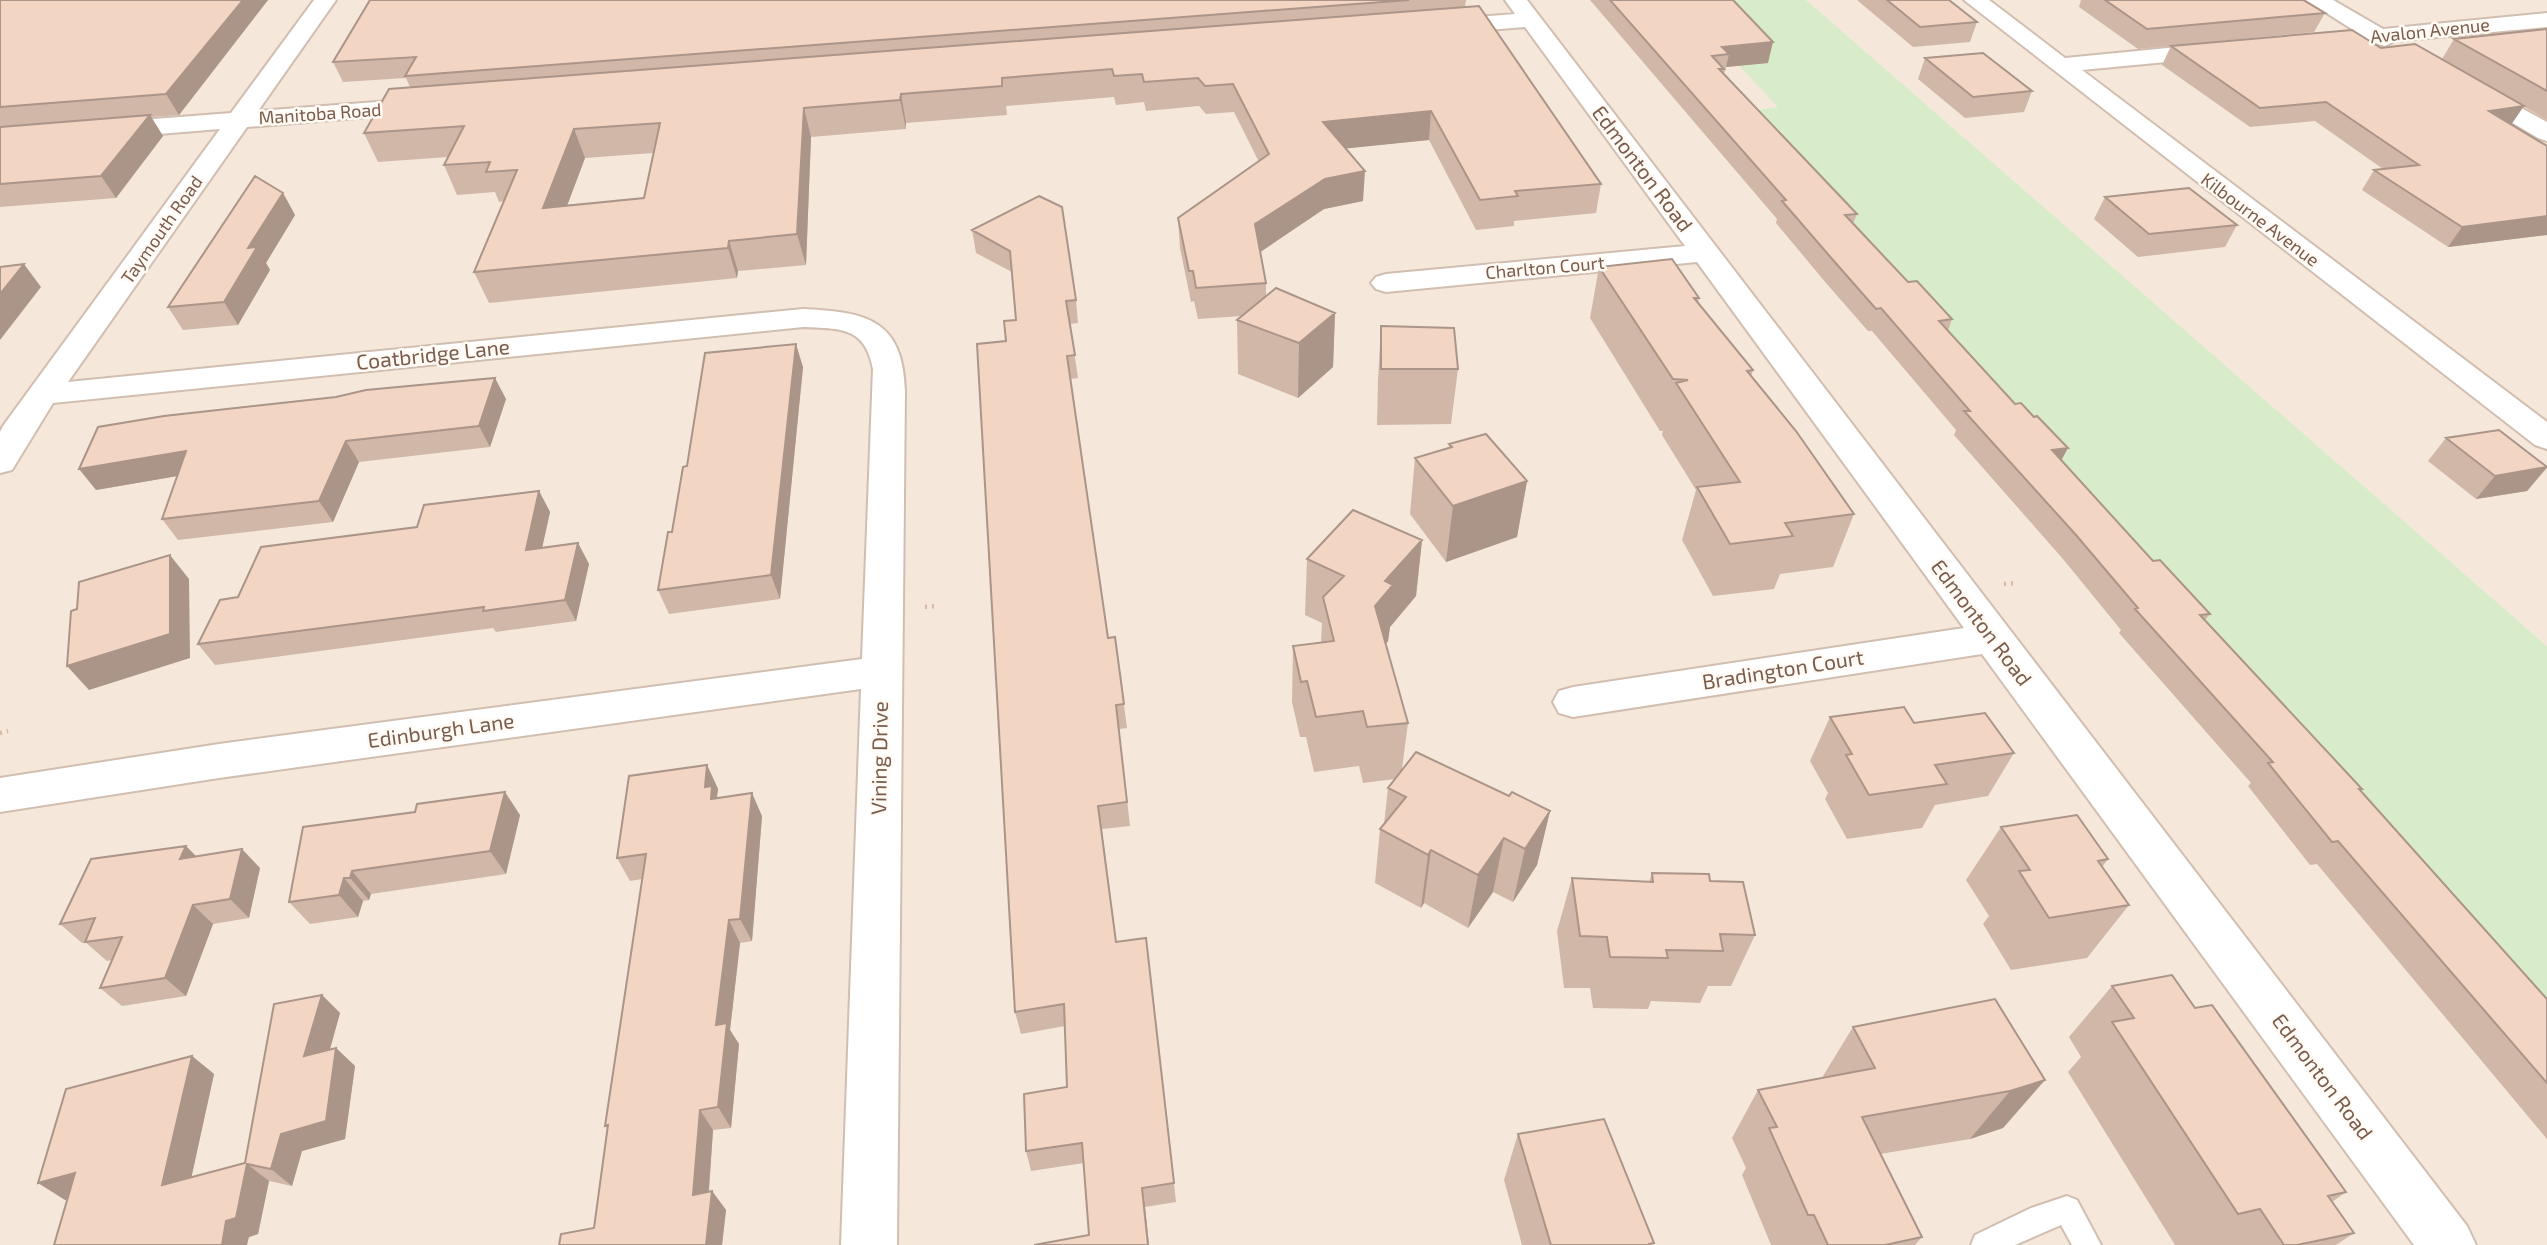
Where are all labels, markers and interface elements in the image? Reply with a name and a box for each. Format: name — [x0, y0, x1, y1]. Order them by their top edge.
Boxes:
street label: Avalon Avenue — [2369, 13, 2491, 47]
street label: Manitoba Road — [258, 98, 382, 128]
street label: Edmonton Road — [1588, 100, 1699, 236]
street label: Kilbourne Avenue — [2197, 168, 2324, 271]
street label: Taymouth Road — [116, 171, 207, 288]
street label: Charlton Court — [1484, 251, 1605, 283]
street label: Coatbridge Lane — [355, 333, 511, 374]
street label: Edmonton Road — [1927, 554, 2038, 690]
street label: Bradington Court — [1700, 643, 1865, 694]
street label: Vining Drive — [865, 701, 892, 815]
street label: Edinburgh Lane — [366, 707, 516, 752]
street label: Edmonton Road — [2268, 1008, 2379, 1144]

